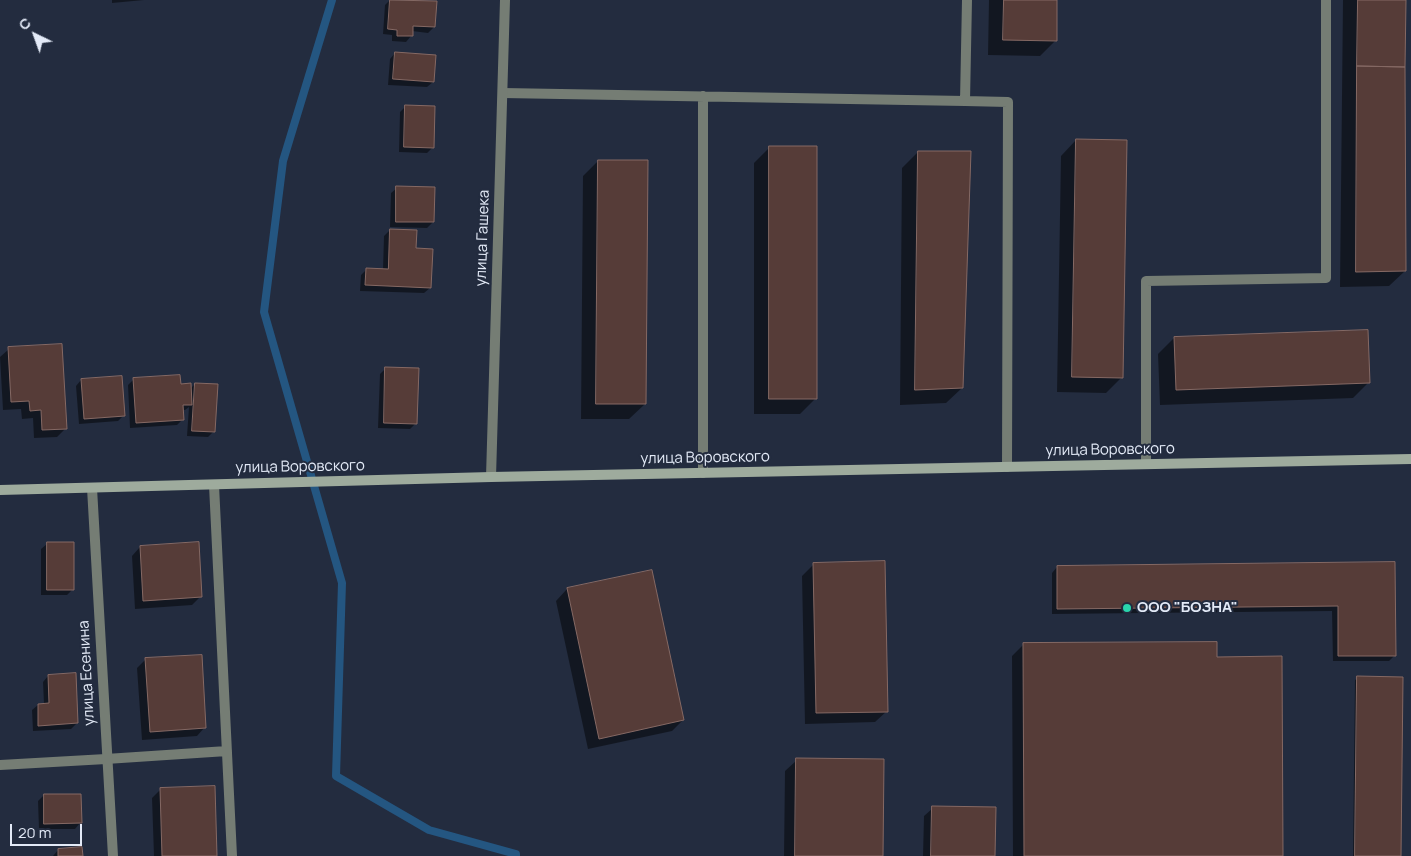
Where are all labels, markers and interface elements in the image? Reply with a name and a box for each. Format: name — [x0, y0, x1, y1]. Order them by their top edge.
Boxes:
north arrow — [10, 10, 60, 60]
text: С — [14, 13, 35, 34]
street label: улица Гашека — [472, 189, 494, 287]
street label: улица Воровского — [1045, 440, 1175, 460]
street label: улица Воровского — [640, 448, 770, 468]
street label: улица Воровского — [235, 457, 365, 477]
place label: ООО "БОЗНА" — [1137, 599, 1238, 617]
marker: ООО "БОЗНА" — [1121, 602, 1133, 614]
street label: улица Есенина — [75, 620, 99, 726]
scale bar — [12, 814, 85, 846]
text: 20 m — [18, 822, 51, 843]

